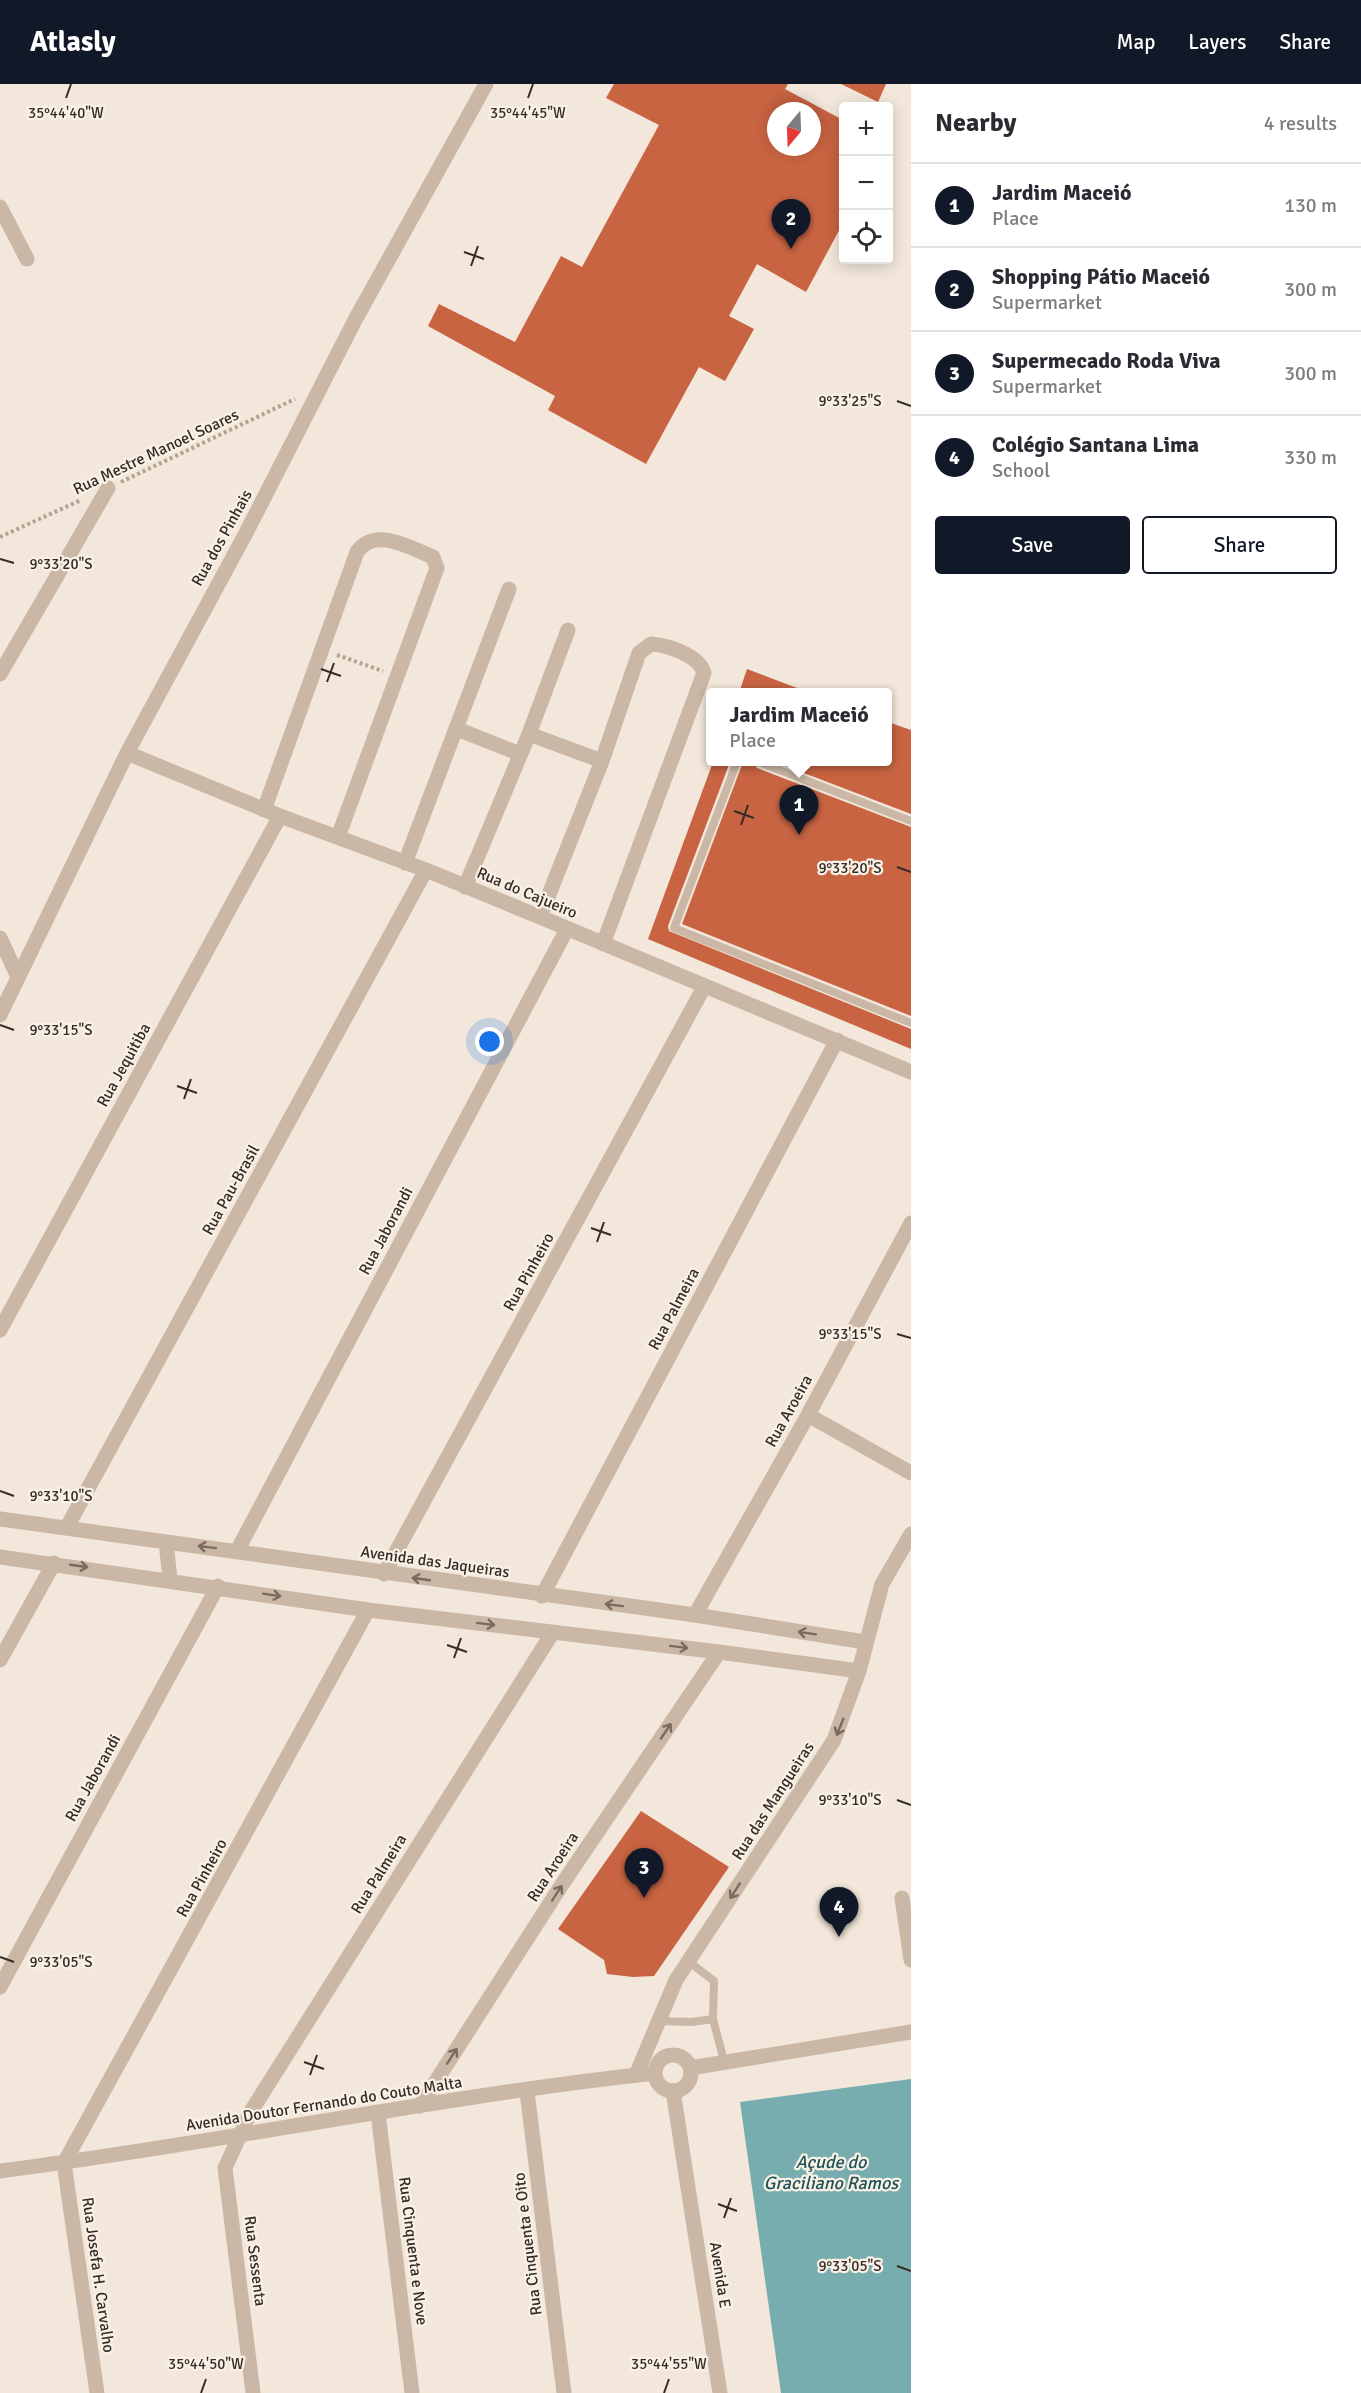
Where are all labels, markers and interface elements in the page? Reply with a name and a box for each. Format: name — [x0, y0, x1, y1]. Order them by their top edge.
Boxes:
text: Atlasly — [30, 25, 116, 59]
text: Map — [1117, 29, 1155, 55]
text: Layers — [1188, 29, 1246, 55]
text: Share — [1279, 29, 1331, 55]
north arrow — [767, 102, 821, 156]
map controls — [839, 102, 893, 264]
button: + — [839, 102, 893, 156]
text: 35°44'40"W — [28, 104, 104, 122]
text: 35°44'45"W — [490, 104, 566, 122]
text: Nearby — [935, 107, 1016, 139]
text: 4 results — [1264, 111, 1337, 136]
button: − — [839, 156, 893, 210]
text: Jardim Maceió — [992, 179, 1131, 206]
text: 1 — [949, 193, 960, 218]
text: 130 m — [1284, 193, 1337, 218]
pin: 2 — [772, 200, 810, 249]
text: Place — [992, 206, 1039, 231]
button: locate — [839, 210, 893, 264]
text: Shopping Pátio Maceió — [992, 263, 1210, 290]
text: 2 — [949, 277, 960, 302]
text: 300 m — [1284, 277, 1337, 302]
text: Supermarket — [992, 290, 1102, 315]
text: Supermecado Roda Viva — [992, 347, 1221, 374]
text: 3 — [949, 361, 960, 386]
text: 300 m — [1284, 361, 1337, 386]
text: Supermarket — [992, 374, 1102, 399]
text: 9°33'25"S — [818, 392, 882, 410]
street label: Rua Mestre Manoel Soares — [70, 405, 242, 499]
text: Colégio Santana Lima — [992, 431, 1199, 458]
text: 4 — [949, 445, 960, 470]
text: 330 m — [1284, 445, 1337, 470]
text: School — [992, 458, 1050, 483]
street label: Rua dos Pinhais — [187, 486, 257, 590]
button: Save — [935, 516, 1130, 574]
button: Share — [1142, 516, 1337, 574]
text: 9°33'20"S — [29, 555, 93, 573]
popup — [706, 688, 892, 766]
text: Jardim Maceió — [729, 701, 869, 728]
text: Place — [729, 728, 776, 753]
pin: 1 — [780, 786, 818, 835]
text: 9°33'20"S — [818, 859, 882, 877]
street label: Rua do Cajueiro — [474, 863, 580, 923]
street label: Rua Jequitiba — [93, 1020, 155, 1110]
text: 9°33'15"S — [29, 1021, 93, 1039]
your location — [475, 1027, 504, 1056]
street label: Rua Pau-Brasil — [198, 1141, 264, 1239]
street label: Rua Jaborandi — [354, 1184, 418, 1278]
street label: Rua Pinheiro — [499, 1229, 559, 1315]
street label: Rua Palmeira — [644, 1264, 704, 1354]
text: 9°33'15"S — [818, 1325, 882, 1343]
street label: Rua Aroeira — [761, 1371, 817, 1451]
text: 9°33'10"S — [29, 1487, 93, 1505]
one-way arrow — [198, 1541, 218, 1552]
street label: Avenida das Jaqueiras — [359, 1542, 511, 1582]
one-way arrow — [69, 1561, 88, 1572]
one-way arrow — [412, 1573, 431, 1584]
one-way arrow — [261, 1589, 281, 1600]
one-way arrow — [605, 1599, 625, 1610]
one-way arrow — [475, 1618, 495, 1629]
one-way arrow — [798, 1627, 818, 1638]
one-way arrow — [669, 1642, 689, 1653]
one-way arrow — [833, 1717, 844, 1735]
one-way arrow — [660, 1723, 672, 1739]
street label: Rua Jaborandi — [61, 1731, 125, 1825]
street label: Rua das Mangueiras — [727, 1738, 819, 1864]
text: 9°33'10"S — [818, 1791, 882, 1809]
street label: Rua Aroeira — [523, 1828, 583, 1906]
street label: Rua Palmeira — [347, 1830, 411, 1918]
street label: Rua Pinheiro — [172, 1835, 232, 1921]
pin: 3 — [624, 1848, 664, 1898]
one-way arrow — [729, 1882, 741, 1899]
one-way arrow — [551, 1884, 564, 1901]
pin: 4 — [820, 1888, 858, 1937]
text: 9°33'05"S — [29, 1953, 93, 1971]
one-way arrow — [445, 2048, 458, 2065]
street label: Avenida Doutor Fernando do Couto Malta — [184, 2072, 464, 2136]
water label: Açude do Graciliano Ramos — [764, 2151, 900, 2194]
street label: Rua Cinquenta e Oito — [509, 2171, 547, 2317]
street label: Rua Cinquenta e Nove — [394, 2176, 432, 2326]
street label: Rua Josefa H. Carvalho — [77, 2196, 119, 2354]
street label: Rua Sessenta — [240, 2215, 270, 2307]
street label: Avenida E — [705, 2240, 735, 2310]
text: 9°33'05"S — [818, 2257, 882, 2275]
text: 35°44'50"W — [168, 2355, 244, 2373]
text: 35°44'55"W — [631, 2355, 707, 2373]

